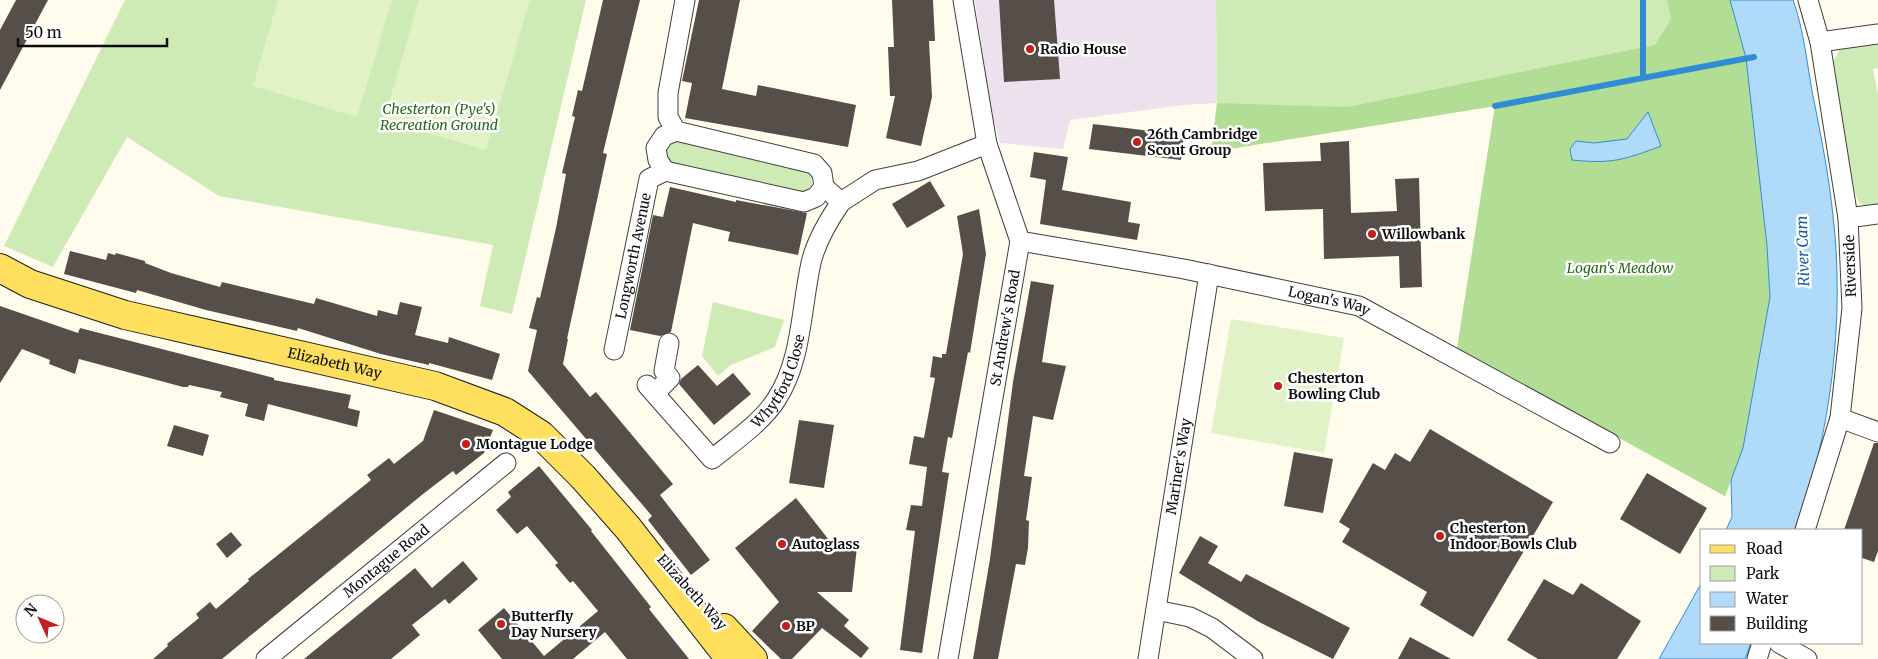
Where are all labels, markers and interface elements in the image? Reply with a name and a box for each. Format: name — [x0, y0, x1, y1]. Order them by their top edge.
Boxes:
scale bar — [18, 15, 166, 47]
text: 50 m — [25, 23, 62, 42]
place label: Radio House — [1040, 40, 1127, 58]
marker: Radio House — [1024, 43, 1036, 55]
park label: Chesterton (Pye's) Recreation Ground — [380, 100, 498, 134]
place label: 26th Cambridge Scout Group — [1147, 125, 1258, 159]
marker: 26th Cambridge Scout Group — [1131, 136, 1143, 148]
street label: Longworth Avenue — [612, 191, 655, 321]
water label: River Cam — [1792, 215, 1813, 287]
place label: Willowbank — [1381, 225, 1466, 243]
marker: Willowbank — [1366, 228, 1378, 240]
street label: Riverside — [1840, 235, 1860, 297]
park label: Logan's Meadow — [1567, 259, 1674, 277]
street label: St Andrew's Road — [986, 268, 1024, 387]
street label: Logan's Way — [1286, 282, 1374, 320]
street label: Whytford Close — [747, 333, 808, 432]
street label: Elizabeth Way — [286, 344, 384, 383]
place label: Chesterton Bowling Club — [1288, 369, 1381, 403]
marker: Chesterton Bowling Club — [1272, 380, 1284, 392]
street label: Mariner's Way — [1162, 416, 1195, 516]
place label: Montague Lodge — [476, 435, 593, 453]
marker: Montague Lodge — [460, 438, 472, 450]
place label: Chesterton Indoor Bowls Club — [1450, 519, 1577, 553]
street label: Montague Road — [339, 520, 433, 601]
legend — [1700, 529, 1863, 644]
marker: Chesterton Indoor Bowls Club — [1434, 530, 1446, 542]
place label: Autoglass — [791, 535, 860, 553]
marker: Autoglass — [776, 538, 788, 550]
text: Road — [1746, 539, 1782, 558]
street label: Elizabeth Way — [653, 550, 731, 634]
text: Park — [1746, 564, 1780, 583]
text: Water — [1745, 589, 1789, 608]
north arrow — [15, 594, 65, 644]
text: N — [20, 600, 41, 620]
place label: Butterfly Day Nursery — [511, 607, 597, 641]
text: Building — [1746, 614, 1808, 633]
place label: BP — [796, 617, 815, 635]
marker: Butterfly Day Nursery — [495, 618, 507, 630]
marker: BP — [780, 620, 792, 632]

